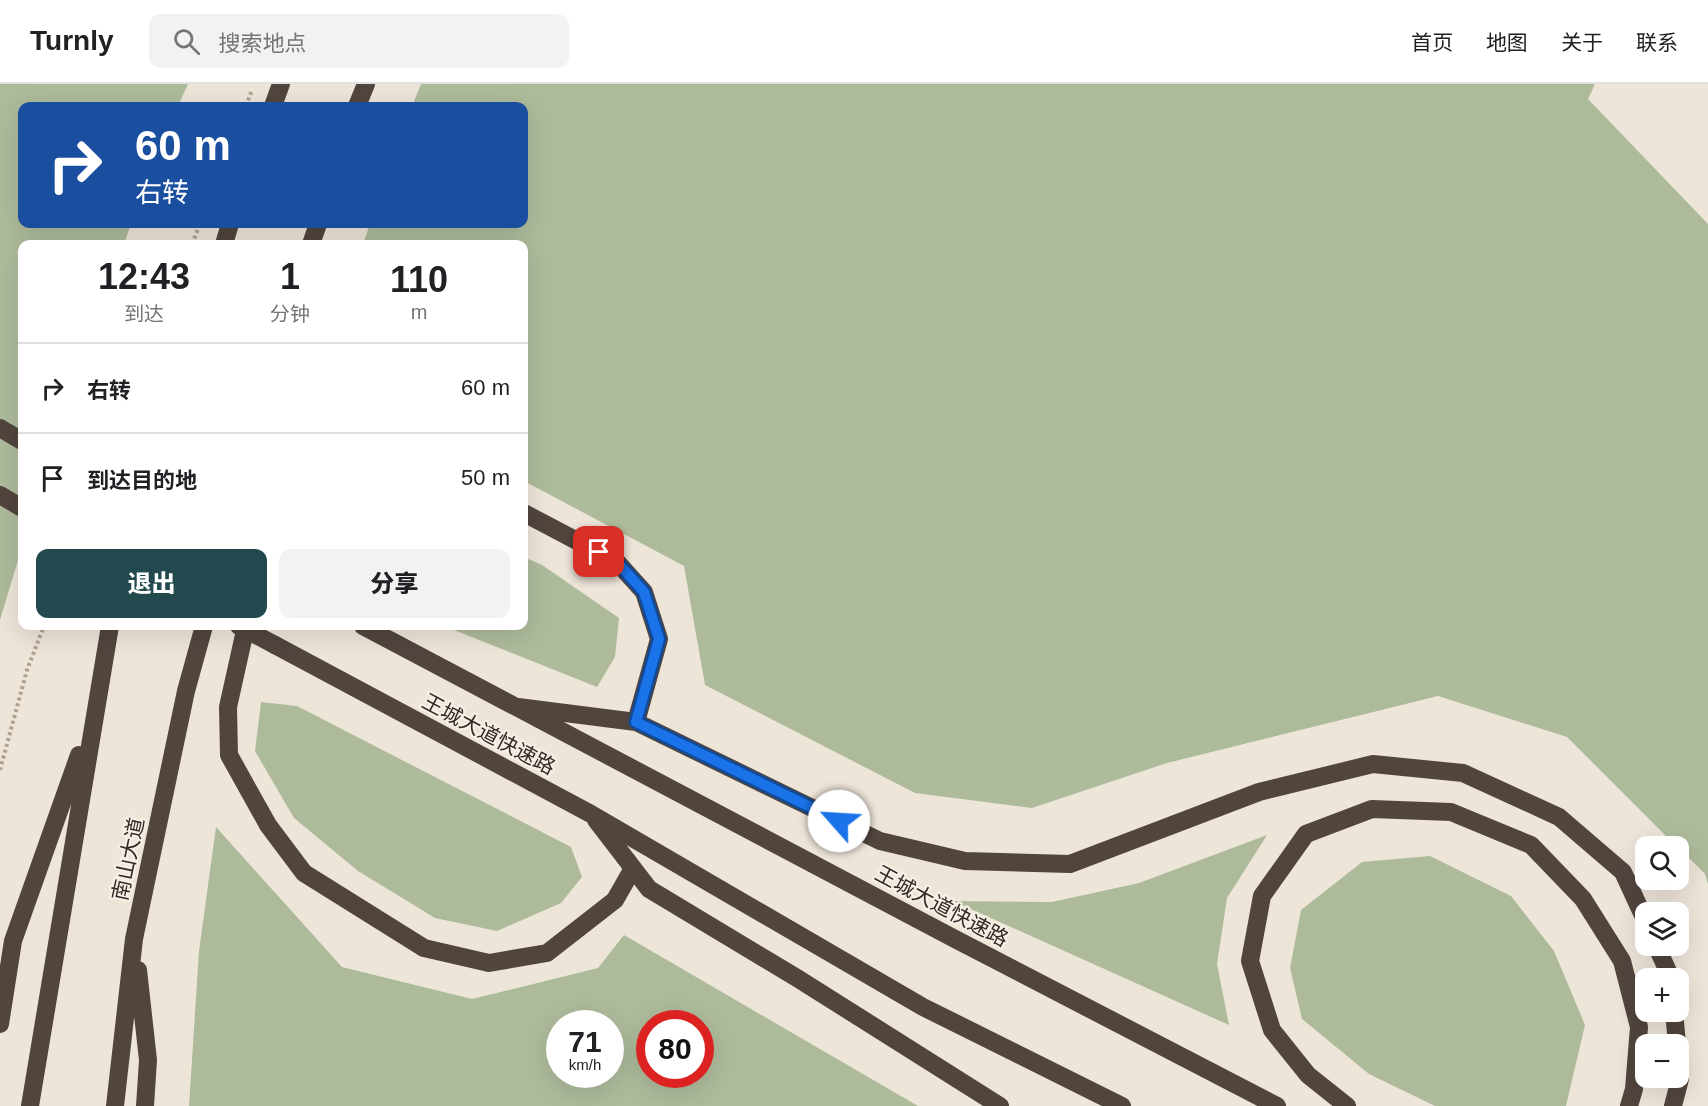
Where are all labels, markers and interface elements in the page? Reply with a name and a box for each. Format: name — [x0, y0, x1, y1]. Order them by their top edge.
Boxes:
search box — [149, 14, 569, 68]
text: Turnly — [30, 25, 113, 56]
icon: search — [170, 25, 203, 58]
text: 搜索地点 — [218, 31, 307, 56]
text: 首页 — [1411, 31, 1453, 54]
text: 地图 — [1486, 31, 1528, 54]
text: 关于 — [1561, 31, 1603, 54]
text: 联系 — [1636, 31, 1678, 54]
text: 60 m — [135, 122, 231, 169]
icon: right — [36, 126, 114, 204]
text: 右转 — [135, 178, 189, 208]
text: 12:43 — [98, 256, 190, 297]
text: 1 — [280, 256, 300, 297]
text: 110 — [390, 259, 448, 300]
text: m — [411, 301, 427, 323]
text: 到达 — [124, 303, 164, 325]
text: 分钟 — [270, 303, 310, 325]
icon: right — [36, 372, 69, 405]
text: 60 m — [461, 375, 510, 400]
text: 右转 — [87, 378, 131, 403]
icon: arrive — [36, 462, 69, 495]
text: 50 m — [461, 465, 510, 490]
text: 到达目的地 — [87, 468, 197, 493]
pin — [573, 526, 624, 577]
icon: arrive — [582, 535, 615, 568]
button: 退出 — [36, 549, 267, 618]
button: 分享 — [279, 549, 510, 618]
street label: 王城大道快速路 — [419, 689, 559, 779]
position arrow — [807, 789, 871, 853]
street label: 南山大道 — [108, 816, 148, 902]
map controls — [1635, 836, 1689, 1088]
button: search — [1635, 836, 1689, 890]
street label: 王城大道快速路 — [872, 861, 1012, 951]
button: layers — [1635, 902, 1689, 956]
button: + — [1635, 968, 1689, 1022]
speed limit sign: 80 — [636, 1010, 714, 1088]
text: 71 — [568, 1025, 602, 1058]
button: − — [1635, 1034, 1689, 1088]
text: km/h — [569, 1056, 601, 1073]

